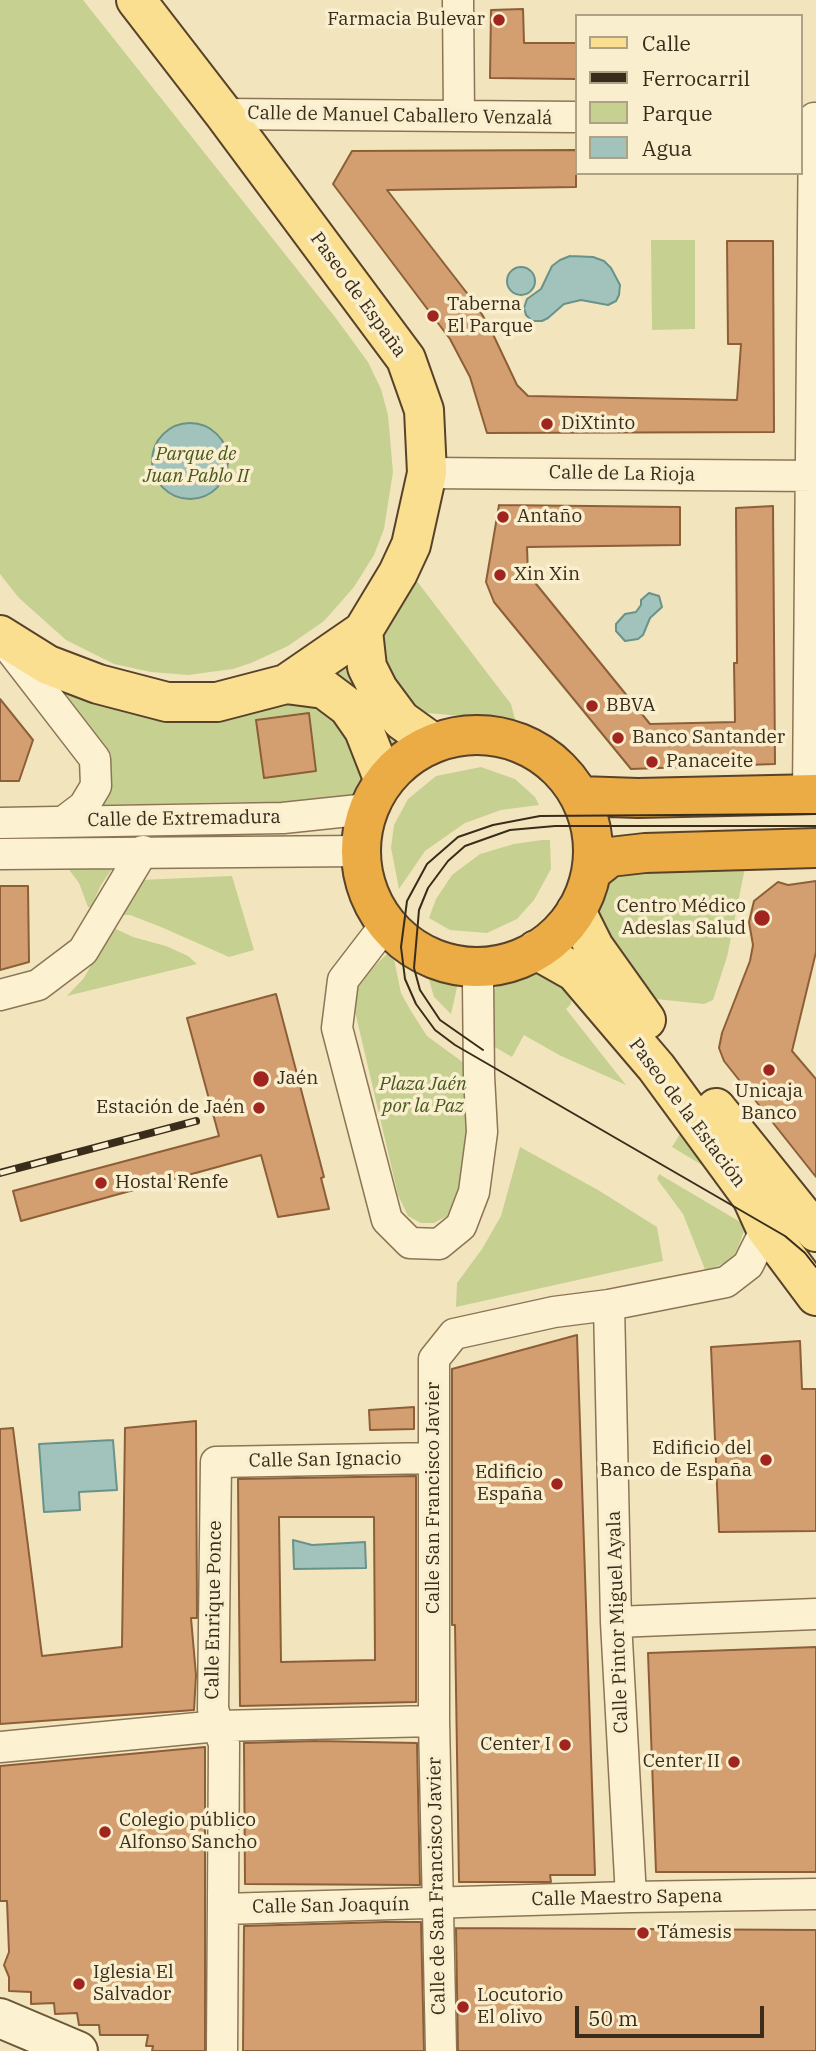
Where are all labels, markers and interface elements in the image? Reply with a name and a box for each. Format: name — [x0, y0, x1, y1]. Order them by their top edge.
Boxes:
place label: Farmacia Bulevar — [327, 9, 485, 31]
marker: Farmacia Bulevar — [491, 12, 507, 28]
legend — [574, 14, 802, 175]
text: Calle — [642, 29, 691, 57]
text: Ferrocarril — [642, 64, 750, 92]
text: Parque — [642, 99, 712, 127]
street label: Calle de Manuel Caballero Venzalá — [247, 102, 553, 130]
text: Agua — [642, 134, 692, 162]
street label: Paseo de España — [305, 228, 411, 362]
place label: Taberna El Parque — [447, 294, 533, 338]
marker: Taberna El Parque — [425, 308, 441, 324]
place label: DiXtinto — [561, 413, 635, 435]
marker: DiXtinto — [539, 416, 555, 432]
park label: Parque de Juan Pablo II — [143, 444, 249, 488]
street label: Calle de La Rioja — [549, 461, 695, 487]
place label: Antaño — [517, 506, 582, 528]
marker: Antaño — [495, 509, 511, 525]
place label: Xin Xin — [514, 564, 580, 586]
marker: Xin Xin — [492, 567, 508, 583]
place label: BBVA — [606, 695, 656, 717]
marker: BBVA — [584, 698, 600, 714]
place label: Banco Santander — [632, 727, 785, 749]
marker: Banco Santander — [610, 730, 626, 746]
place label: Panaceite — [666, 751, 753, 773]
marker: Panaceite — [644, 754, 660, 770]
street label: Calle de Extremadura — [87, 806, 281, 832]
place label: Centro Médico Adeslas Salud — [616, 896, 746, 940]
marker: Centro Médico Adeslas Salud — [752, 908, 772, 928]
street label: Paseo de la Estación — [624, 1034, 750, 1192]
marker: Unicaja Banco — [761, 1062, 777, 1078]
place label: Jaén — [277, 1068, 318, 1090]
marker: Jaén — [251, 1069, 271, 1089]
park label: Plaza Jaén por la Paz — [379, 1074, 467, 1118]
place label: Unicaja Banco — [735, 1081, 803, 1125]
place label: Estación de Jaén — [96, 1097, 245, 1119]
marker: Estación de Jaén — [251, 1100, 267, 1116]
place label: Hostal Renfe — [115, 1172, 228, 1194]
marker: Hostal Renfe — [93, 1175, 109, 1191]
street label: Calle San Francisco Javier — [423, 1382, 445, 1614]
place label: Edificio del Banco de España — [600, 1438, 752, 1482]
street label: Calle San Ignacio — [249, 1447, 401, 1473]
marker: Edificio del Banco de España — [758, 1452, 774, 1468]
place label: Edificio España — [475, 1462, 543, 1506]
marker: Edificio España — [549, 1476, 565, 1492]
street label: Calle Pintor Miguel Ayala — [603, 1510, 633, 1734]
street label: Calle Enrique Ponce — [201, 1520, 227, 1700]
place label: Center I — [480, 1734, 551, 1756]
marker: Center I — [557, 1737, 573, 1753]
place label: Center II — [643, 1751, 720, 1773]
marker: Center II — [726, 1754, 742, 1770]
street label: Calle de San Francisco Javier — [423, 1757, 451, 2015]
place label: Colegio público Alfonso Sancho — [119, 1810, 257, 1854]
marker: Colegio público Alfonso Sancho — [97, 1824, 113, 1840]
street label: Calle Maestro Sapena — [531, 1885, 723, 1911]
street label: Calle San Joaquín — [252, 1893, 410, 1919]
place label: Támesis — [657, 1922, 732, 1944]
marker: Támesis — [635, 1925, 651, 1941]
place label: Iglesia El Salvador — [93, 1962, 174, 2006]
marker: Iglesia El Salvador — [71, 1976, 87, 1992]
place label: Locutorio El olivo — [477, 1985, 563, 2029]
scale bar — [578, 1992, 767, 2036]
marker: Locutorio El olivo — [455, 1999, 471, 2015]
text: 50 m — [588, 2004, 638, 2032]

